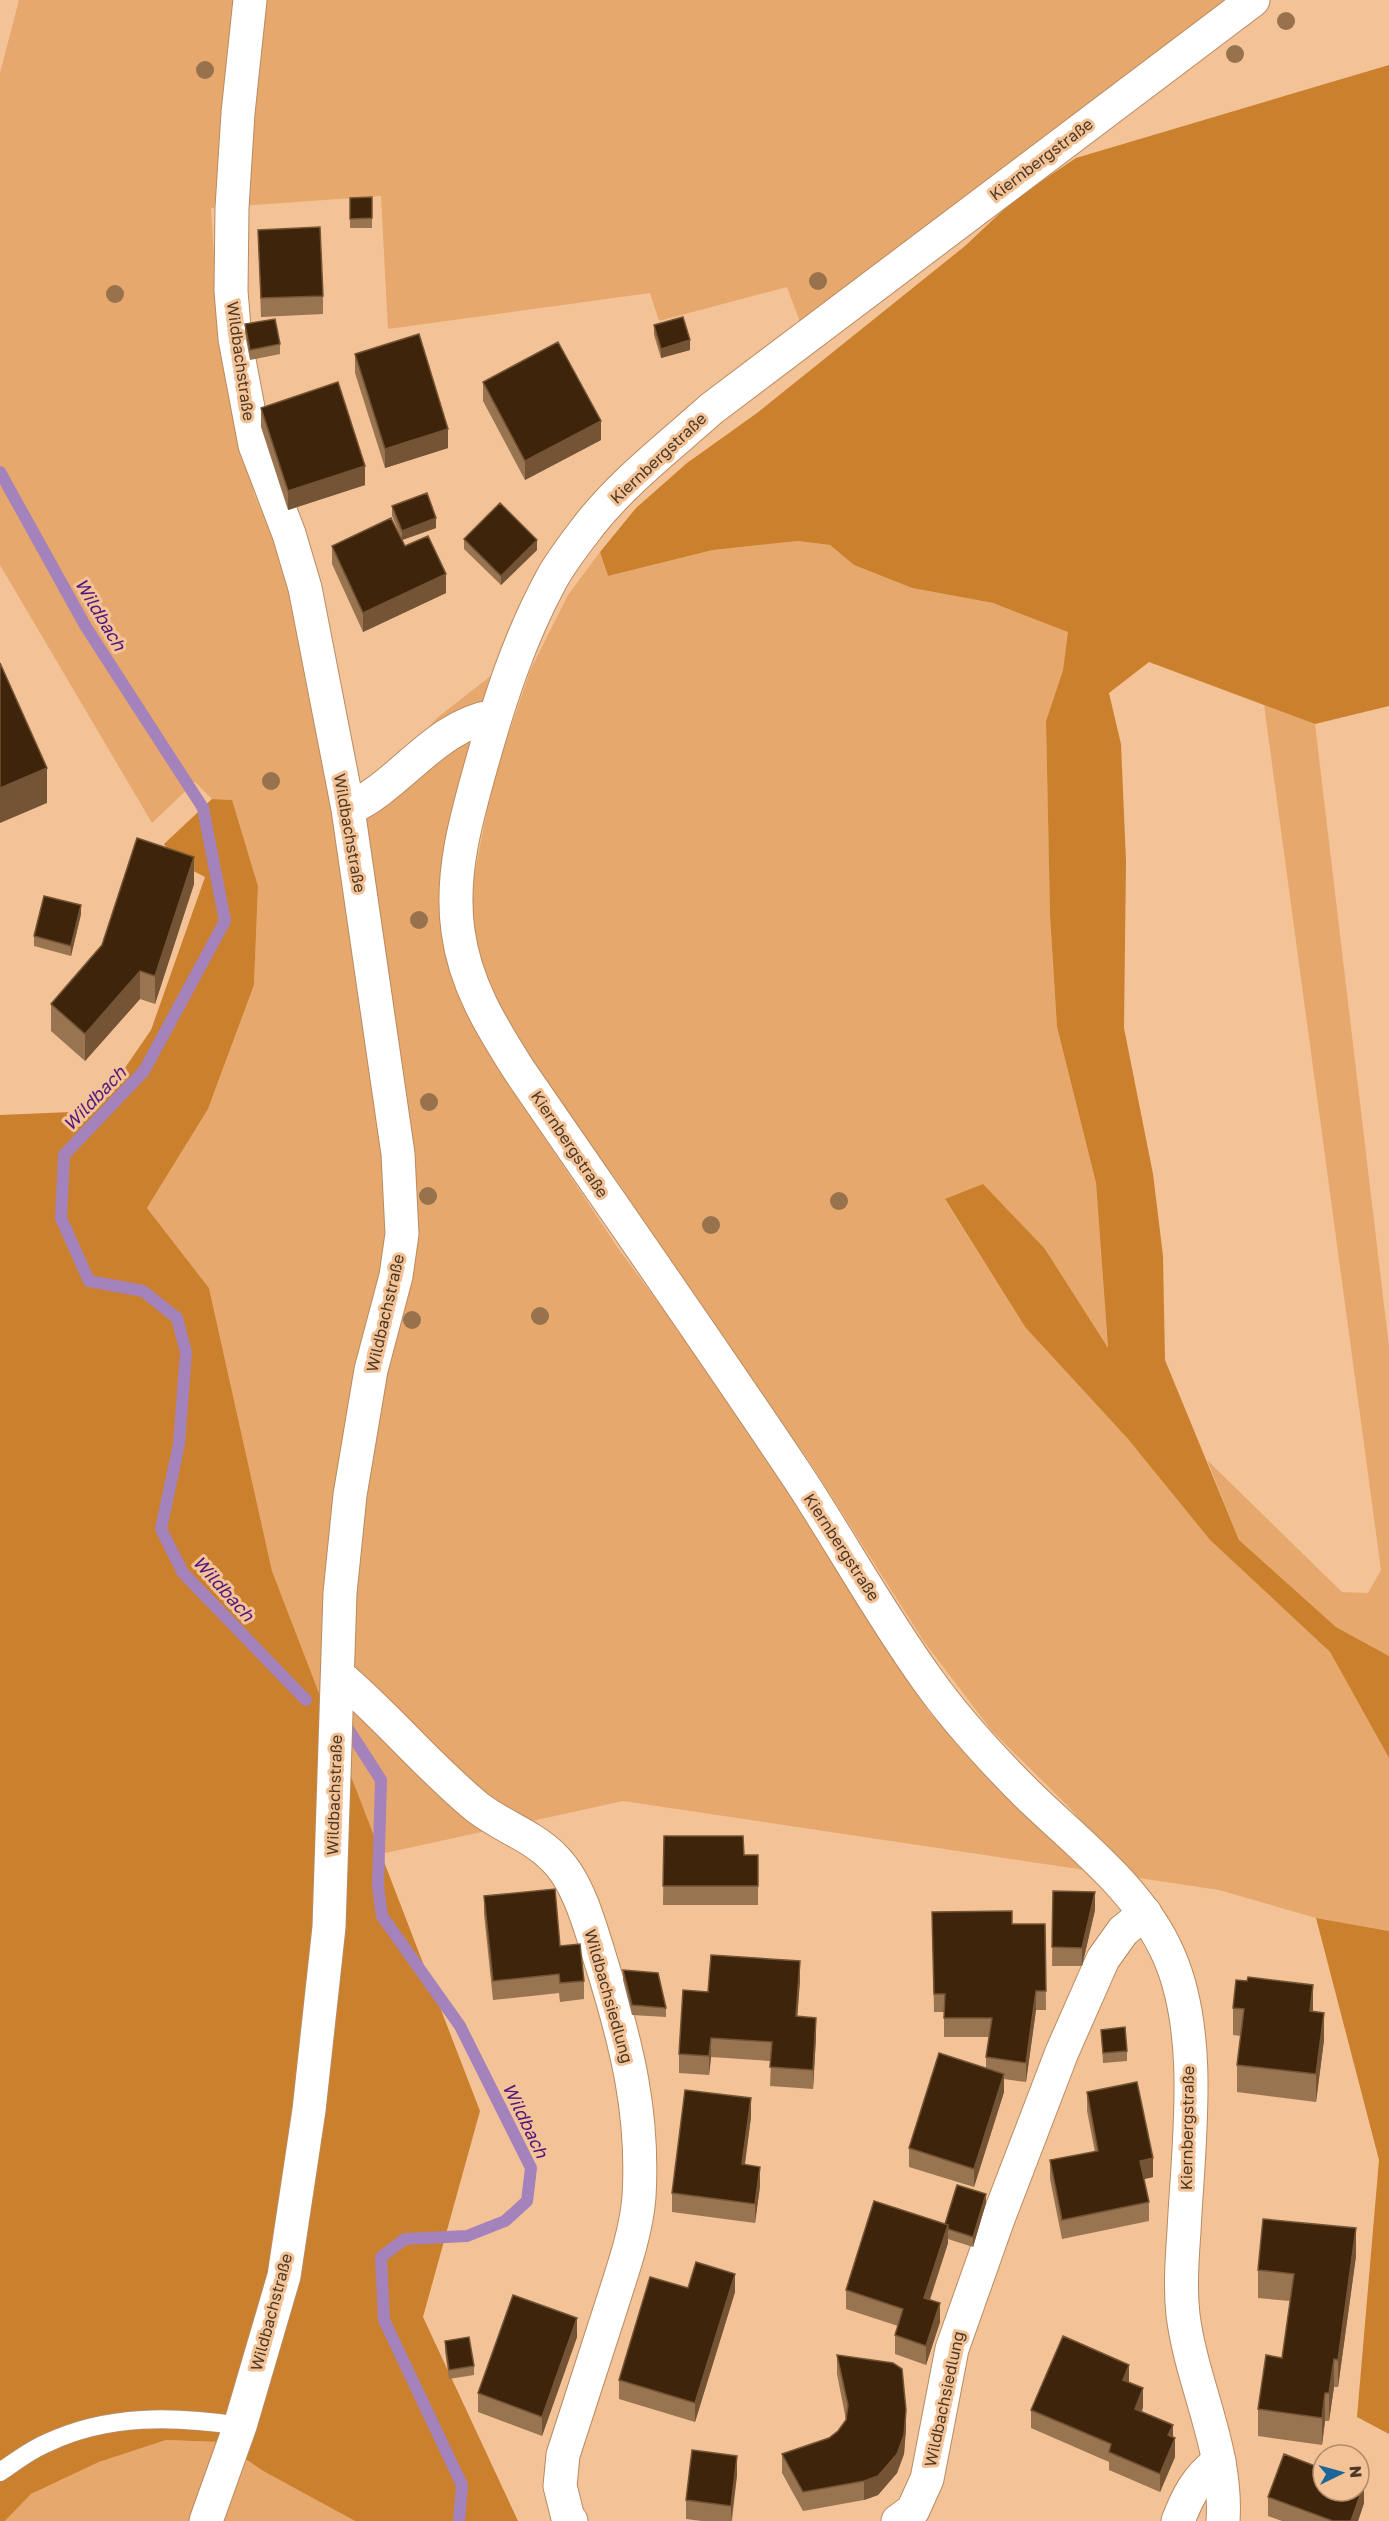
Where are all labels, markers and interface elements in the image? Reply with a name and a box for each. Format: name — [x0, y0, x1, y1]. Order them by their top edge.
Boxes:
street label: Kiernbergstraße — [985, 114, 1097, 204]
street label: Wildbachstraße — [223, 300, 259, 422]
street label: Kiernbergstraße — [606, 408, 710, 508]
water label: Wildbach — [71, 574, 132, 655]
street label: Wildbachstraße — [330, 772, 370, 894]
water label: Wildbach — [58, 1061, 131, 1135]
street label: Kiernbergstraße — [527, 1087, 613, 1201]
street label: Wildbachstraße — [362, 1252, 408, 1374]
street label: Kiernbergstraße — [800, 1489, 884, 1605]
water label: Wildbach — [189, 1551, 260, 1626]
street label: Wildbachstraße — [322, 1734, 346, 1856]
street label: Wildbachsiedlung — [580, 1927, 638, 2065]
street label: Kiernbergstraße — [1176, 2066, 1198, 2190]
water label: Wildbach — [498, 2079, 554, 2162]
street label: Wildbachstraße — [246, 2251, 296, 2373]
street label: Wildbachsiedlung — [920, 2329, 968, 2469]
north arrow — [1311, 2443, 1371, 2503]
text: N — [1345, 2465, 1366, 2479]

